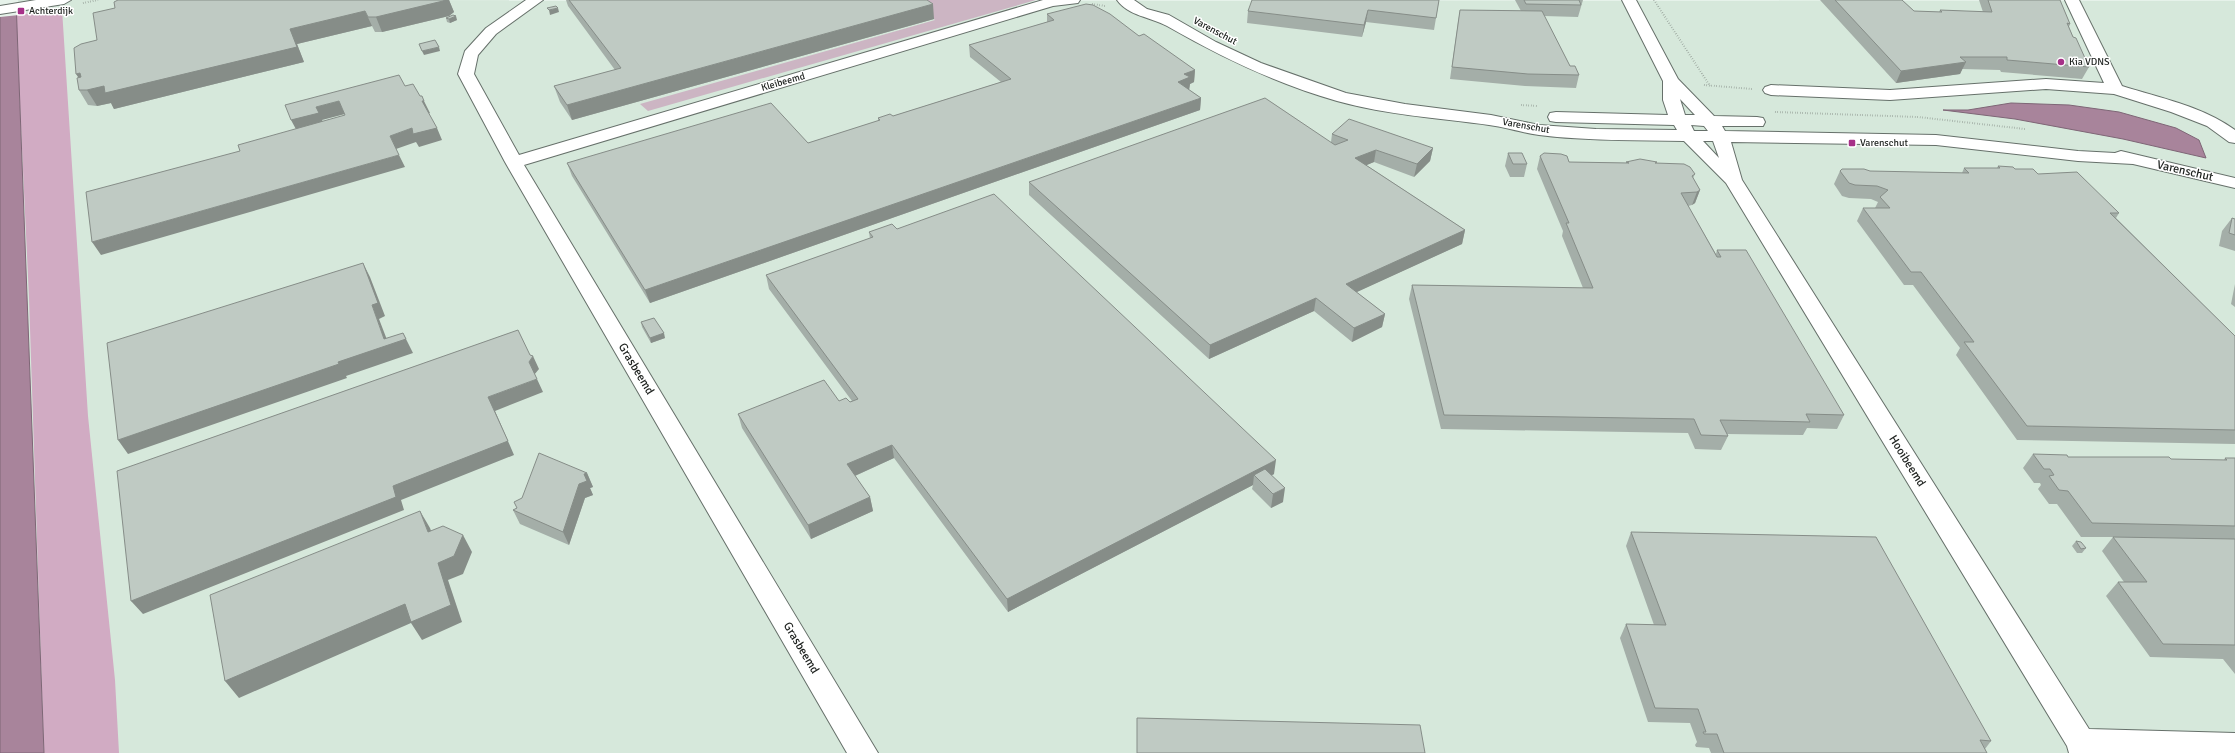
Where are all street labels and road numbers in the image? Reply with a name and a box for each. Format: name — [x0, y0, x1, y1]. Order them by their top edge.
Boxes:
street label: Varenschut — [1191, 14, 1239, 48]
street label: Kleibeemd — [760, 70, 806, 94]
street label: Varenschut — [1501, 116, 1551, 136]
street label: Varenschut — [2155, 157, 2215, 185]
street label: Grasbeemd — [615, 340, 657, 398]
street label: Hooibeemd — [1885, 432, 1929, 490]
street label: Grasbeemd — [780, 619, 822, 677]

